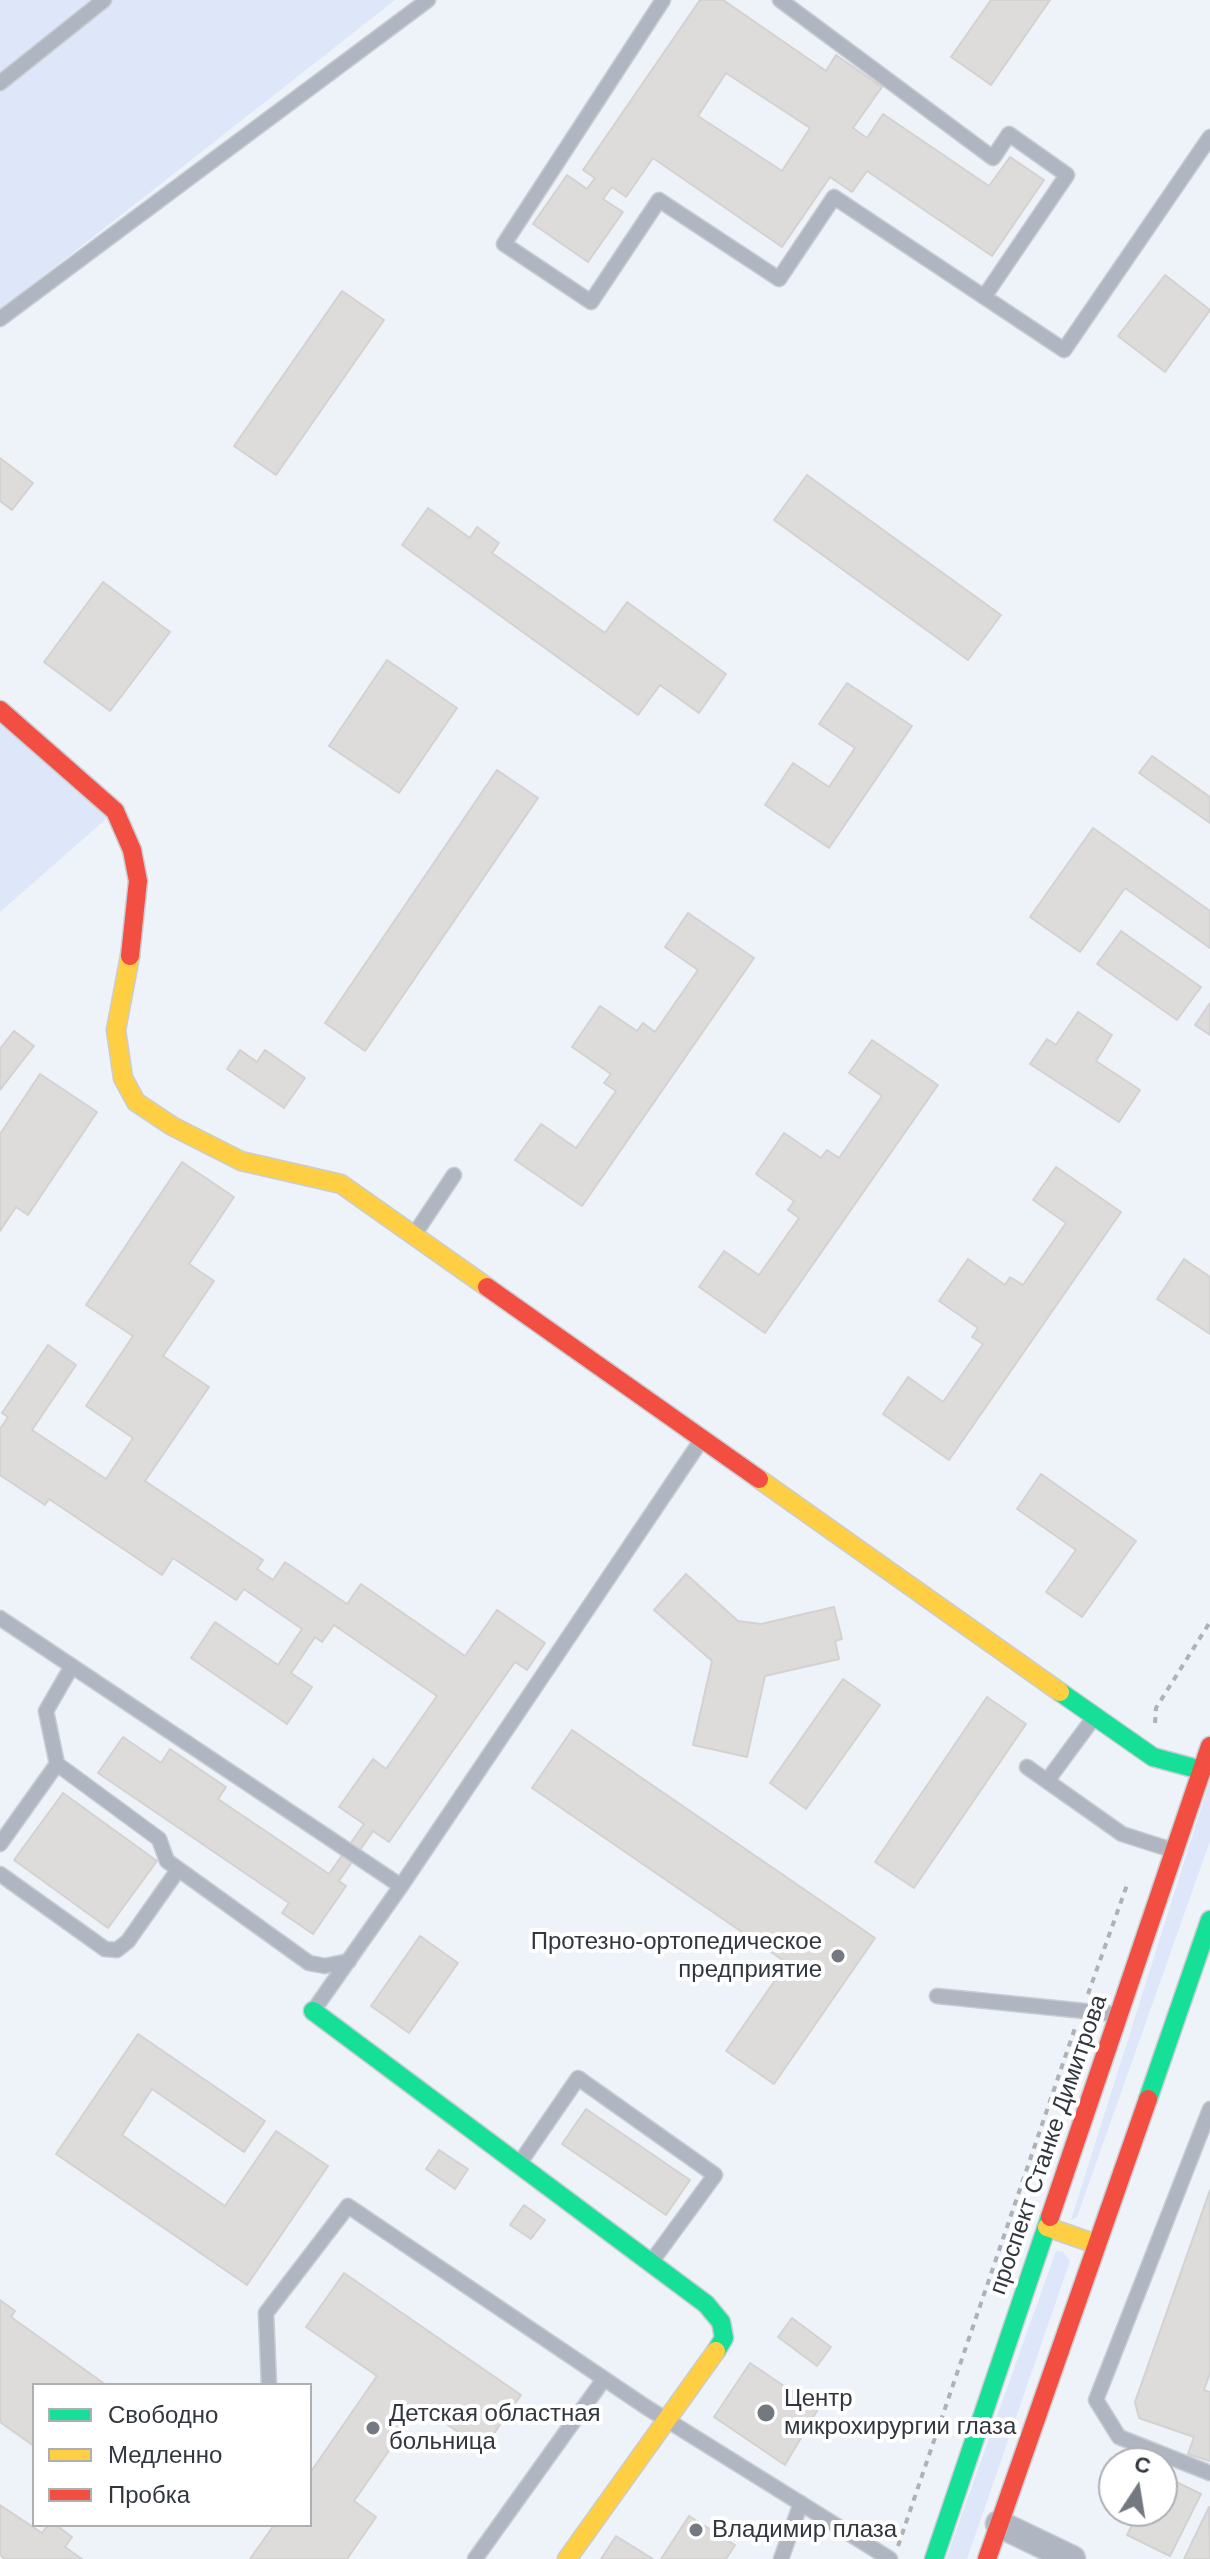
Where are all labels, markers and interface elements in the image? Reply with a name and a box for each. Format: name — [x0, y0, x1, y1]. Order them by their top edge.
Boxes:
place label: Протезно-ортопедическое предприятие — [531, 1928, 822, 1984]
marker: Протезно-ортопедическое предприятие — [829, 1947, 847, 1965]
street label: проспект Станке Димитрова — [984, 1991, 1114, 2299]
legend — [32, 2383, 312, 2527]
place label: Центр микрохирургии глаза — [784, 2385, 1016, 2441]
place label: Детская областная больница — [389, 2400, 601, 2456]
text: Свободно — [108, 2401, 218, 2428]
marker: Центр микрохирургии глаза — [755, 2402, 777, 2424]
marker: Детская областная больница — [364, 2419, 382, 2437]
text: Медленно — [108, 2441, 222, 2468]
north arrow — [1098, 2447, 1178, 2527]
text: С — [1132, 2451, 1153, 2479]
text: Пробка — [108, 2481, 190, 2508]
place label: Владимир плаза — [712, 2516, 897, 2544]
marker: Владимир плаза — [687, 2521, 705, 2539]

